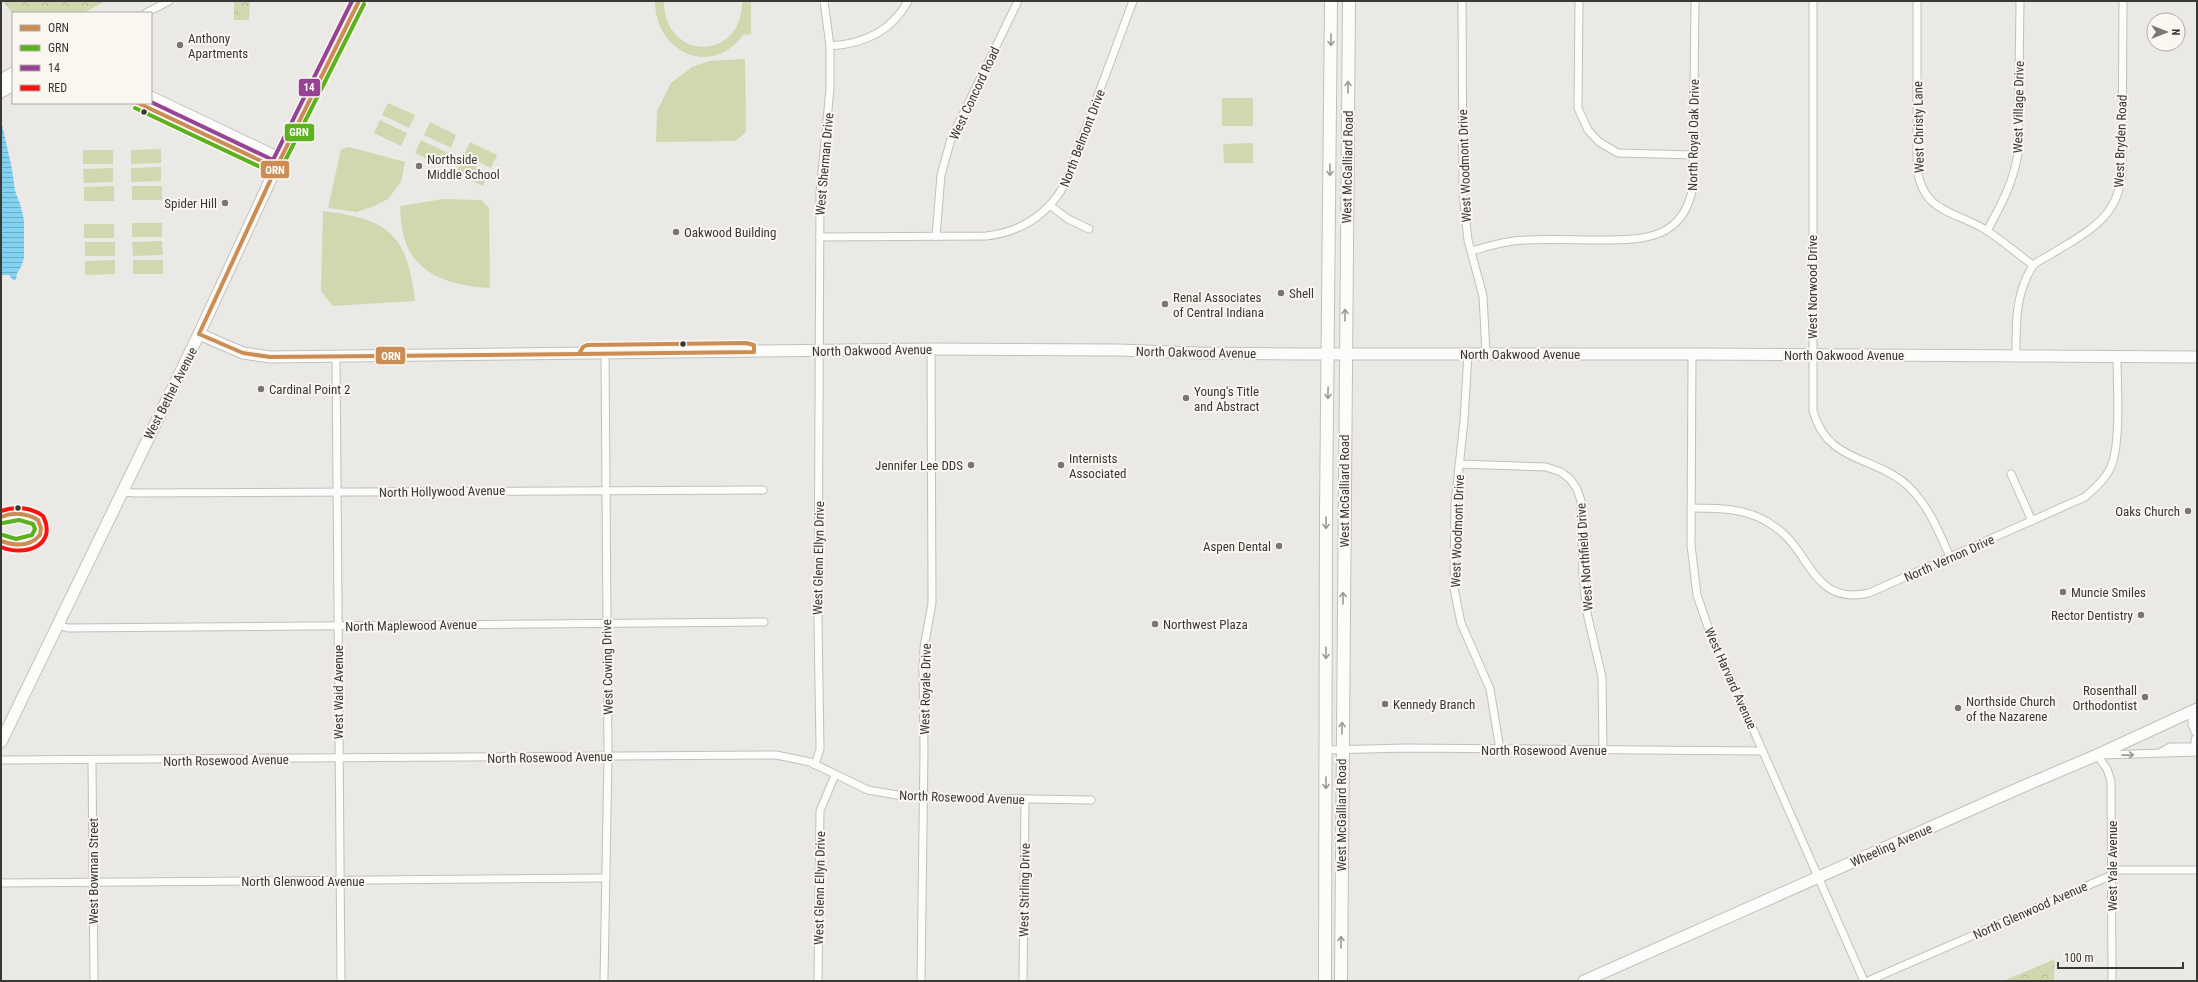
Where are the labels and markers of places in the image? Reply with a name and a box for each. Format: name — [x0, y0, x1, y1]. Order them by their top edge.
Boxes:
place label: Anthony Apartments — [188, 31, 248, 61]
marker: Anthony Apartments — [175, 40, 185, 50]
unlabelled marker — [139, 107, 149, 117]
place label: Northside Middle School — [427, 152, 500, 182]
marker: Northside Middle School — [414, 161, 424, 171]
place label: Spider Hill — [164, 196, 217, 211]
marker: Spider Hill — [220, 198, 230, 208]
place label: Oakwood Building — [684, 225, 776, 240]
marker: Oakwood Building — [671, 227, 681, 237]
place label: Shell — [1289, 286, 1314, 301]
marker: Shell — [1276, 288, 1286, 298]
place label: Renal Associates of Central Indiana — [1173, 290, 1264, 320]
marker: Renal Associates of Central Indiana — [1160, 299, 1170, 309]
unlabelled marker — [678, 339, 688, 349]
place label: Cardinal Point 2 — [269, 382, 351, 397]
marker: Cardinal Point 2 — [256, 384, 266, 394]
place label: Young's Title and Abstract — [1194, 384, 1260, 414]
marker: Young's Title and Abstract — [1181, 393, 1191, 403]
place label: Internists Associated — [1069, 451, 1126, 481]
place label: Jennifer Lee DDS — [875, 458, 963, 473]
marker: Jennifer Lee DDS — [966, 460, 976, 470]
marker: Internists Associated — [1056, 460, 1066, 470]
unlabelled marker — [13, 503, 23, 513]
place label: Oaks Church — [2115, 504, 2180, 519]
marker: Oaks Church — [2183, 506, 2193, 516]
place label: Aspen Dental — [1203, 539, 1271, 554]
marker: Aspen Dental — [1274, 541, 1284, 551]
place label: Muncie Smiles — [2071, 585, 2146, 600]
marker: Muncie Smiles — [2058, 587, 2068, 597]
place label: Rector Dentistry — [2051, 608, 2134, 623]
marker: Rector Dentistry — [2136, 610, 2146, 620]
place label: Northwest Plaza — [1163, 617, 1248, 632]
marker: Northwest Plaza — [1150, 619, 1160, 629]
place label: Rosenthall Orthodontist — [2072, 683, 2137, 713]
marker: Rosenthall Orthodontist — [2140, 692, 2150, 702]
place label: Northside Church of the Nazarene — [1966, 694, 2055, 724]
place label: Kennedy Branch — [1393, 697, 1475, 712]
marker: Kennedy Branch — [1380, 699, 1390, 709]
marker: Northside Church of the Nazarene — [1953, 703, 1963, 713]

